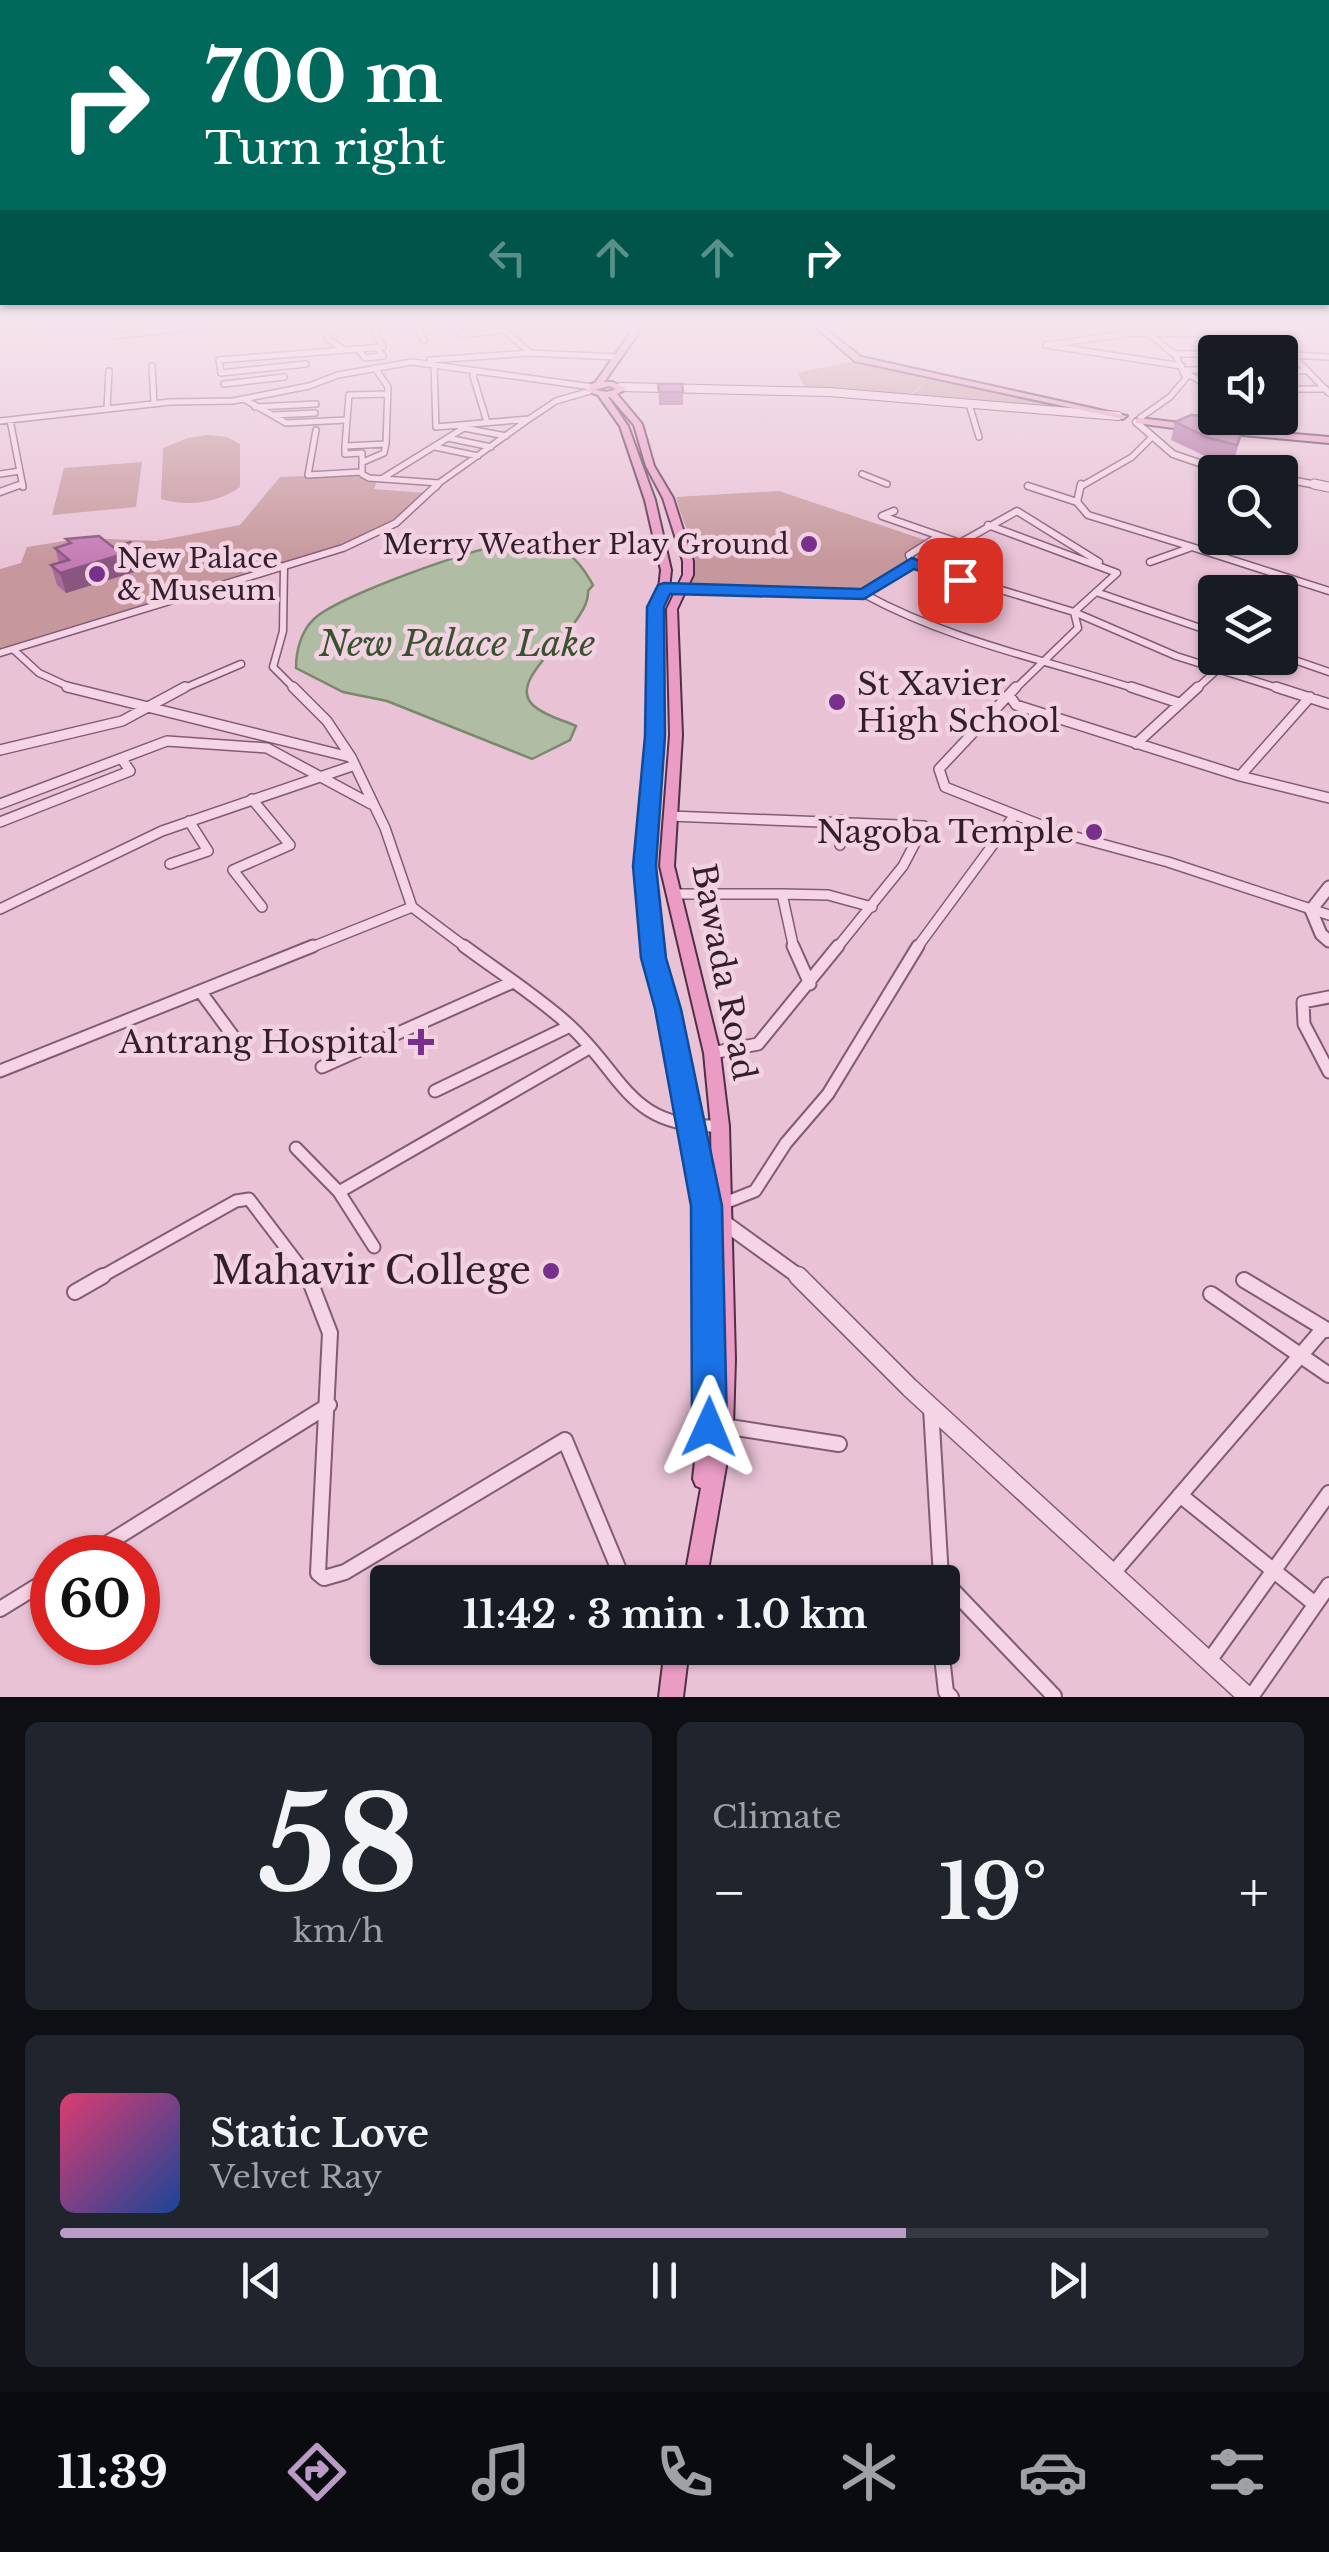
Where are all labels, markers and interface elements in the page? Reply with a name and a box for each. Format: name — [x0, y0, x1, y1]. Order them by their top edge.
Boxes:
text: 700 m — [205, 34, 443, 121]
icon: right — [40, 40, 170, 170]
text: Turn right — [205, 120, 446, 176]
icon: left — [480, 230, 535, 285]
icon: ahead — [585, 230, 640, 285]
icon: ahead — [690, 230, 745, 285]
icon: right — [795, 230, 850, 285]
map controls — [1198, 335, 1298, 675]
button: sound — [1198, 335, 1298, 435]
button: search — [1198, 455, 1298, 555]
place label: Merry Weather Play Ground — [383, 527, 789, 562]
marker: Merry Weather Play Ground — [798, 533, 820, 555]
pin — [918, 538, 1003, 623]
place label: New Palace & Museum — [117, 541, 278, 608]
icon: arrive — [933, 553, 988, 608]
marker: New Palace & Museum — [86, 563, 108, 585]
button: layers — [1198, 575, 1298, 675]
water label: New Palace Lake — [318, 622, 595, 665]
place label: St Xavier High School — [857, 664, 1060, 741]
marker: St Xavier High School — [826, 691, 848, 713]
place label: Nagoba Temple — [817, 812, 1074, 852]
marker: Nagoba Temple — [1083, 821, 1105, 843]
street label: Bawada Road — [683, 860, 765, 1084]
place label: Antrang Hospital — [118, 1022, 398, 1062]
marker: Antrang Hospital — [408, 1029, 434, 1055]
place label: Mahavir College — [212, 1247, 531, 1294]
marker: Mahavir College — [540, 1260, 562, 1282]
position arrow — [657, 1375, 761, 1479]
speed limit sign: 60 — [30, 1535, 160, 1665]
text: 11:42 · 3 min · 1.0 km — [462, 1591, 868, 1638]
text: 58 — [259, 1765, 418, 1926]
text: Climate — [712, 1797, 841, 1837]
text: 19° — [939, 1846, 1047, 1939]
text: − — [712, 1859, 747, 1927]
text: + — [1239, 1859, 1269, 1927]
text: km/h — [293, 1911, 384, 1951]
text: Static Love — [210, 2110, 429, 2157]
text: Velvet Ray — [210, 2157, 382, 2197]
icon: previous — [234, 2253, 289, 2308]
icon: pause — [637, 2253, 692, 2308]
icon: next — [1040, 2253, 1095, 2308]
icon: directions — [282, 2437, 352, 2507]
icon: music — [466, 2437, 536, 2507]
icon: phone — [650, 2437, 720, 2507]
icon: climate — [834, 2437, 904, 2507]
icon: car — [1018, 2437, 1088, 2507]
icon: filters — [1202, 2437, 1272, 2507]
text: 11:39 — [57, 2444, 168, 2500]

